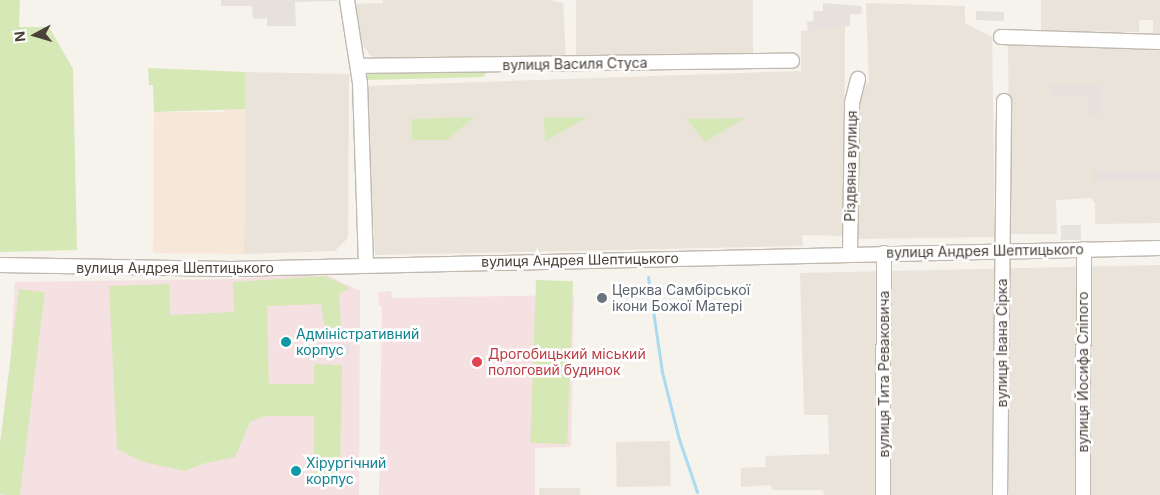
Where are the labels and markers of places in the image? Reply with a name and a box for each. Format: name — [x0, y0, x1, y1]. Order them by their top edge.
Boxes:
place label: Церква Самбірської ікони Божої Матері — [612, 282, 750, 314]
marker: Церква Самбірської ікони Божої Матері — [596, 292, 608, 304]
place label: Адміністративний корпус — [296, 326, 419, 358]
marker: Адміністративний корпус — [280, 336, 292, 348]
place label: Дрогобицький міський пологовий будинок — [488, 346, 646, 378]
marker: Дрогобицький міський пологовий будинок — [470, 355, 484, 369]
place label: Хірургічний корпус — [306, 455, 386, 488]
marker: Хірургічний корпус — [290, 465, 302, 477]

